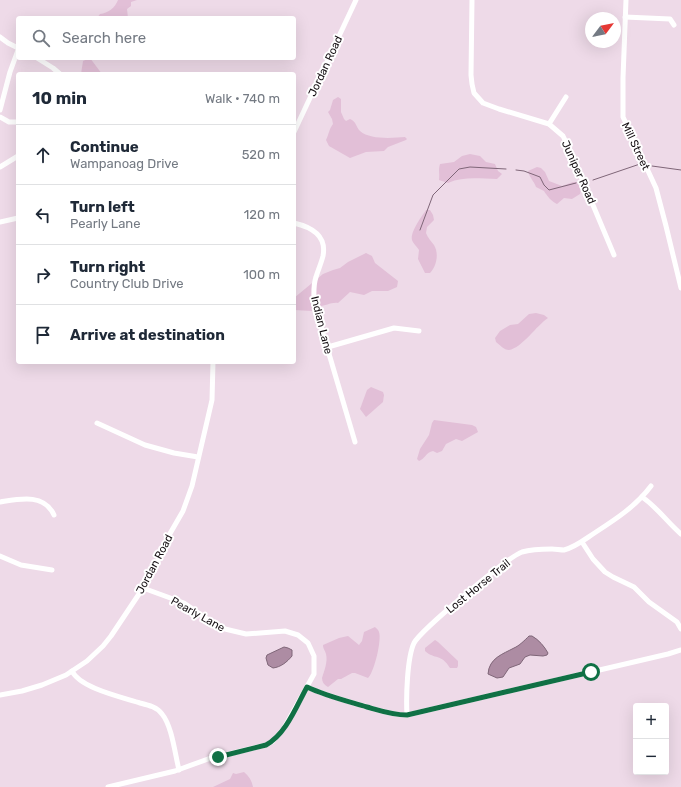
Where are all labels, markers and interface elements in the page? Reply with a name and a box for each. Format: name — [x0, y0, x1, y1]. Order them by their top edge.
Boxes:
north arrow — [585, 12, 621, 48]
search box — [16, 16, 296, 60]
icon: search — [30, 27, 52, 49]
text: Search here — [62, 29, 146, 47]
street label: Jordan Road — [306, 34, 345, 99]
text: 10 min — [32, 88, 87, 108]
text: Walk · 740 m — [205, 91, 280, 106]
street label: Mill Street — [619, 120, 653, 173]
text: Continue — [70, 138, 139, 156]
street label: Juniper Road — [559, 138, 598, 206]
icon: ahead — [32, 144, 54, 166]
text: 520 m — [242, 147, 280, 162]
text: Wampanoag Drive — [70, 156, 179, 171]
text: Turn left — [70, 198, 135, 216]
icon: left — [32, 204, 54, 226]
text: 120 m — [244, 207, 280, 222]
text: Pearly Lane — [70, 216, 140, 231]
text: Turn right — [70, 258, 145, 276]
icon: right — [32, 264, 54, 286]
text: 100 m — [243, 267, 280, 282]
text: Country Club Drive — [70, 276, 184, 291]
street label: Indian Lane — [308, 295, 335, 356]
icon: arrive — [32, 324, 54, 346]
text: Arrive at destination — [70, 326, 225, 344]
street label: Jordan Road — [133, 532, 176, 596]
street label: Lost Horse Trail — [444, 557, 513, 616]
street label: Pearly Lane — [169, 594, 227, 635]
route start — [582, 663, 600, 681]
map controls — [633, 703, 669, 775]
button: + — [633, 703, 669, 739]
button: − — [633, 739, 669, 775]
route end — [209, 748, 227, 766]

